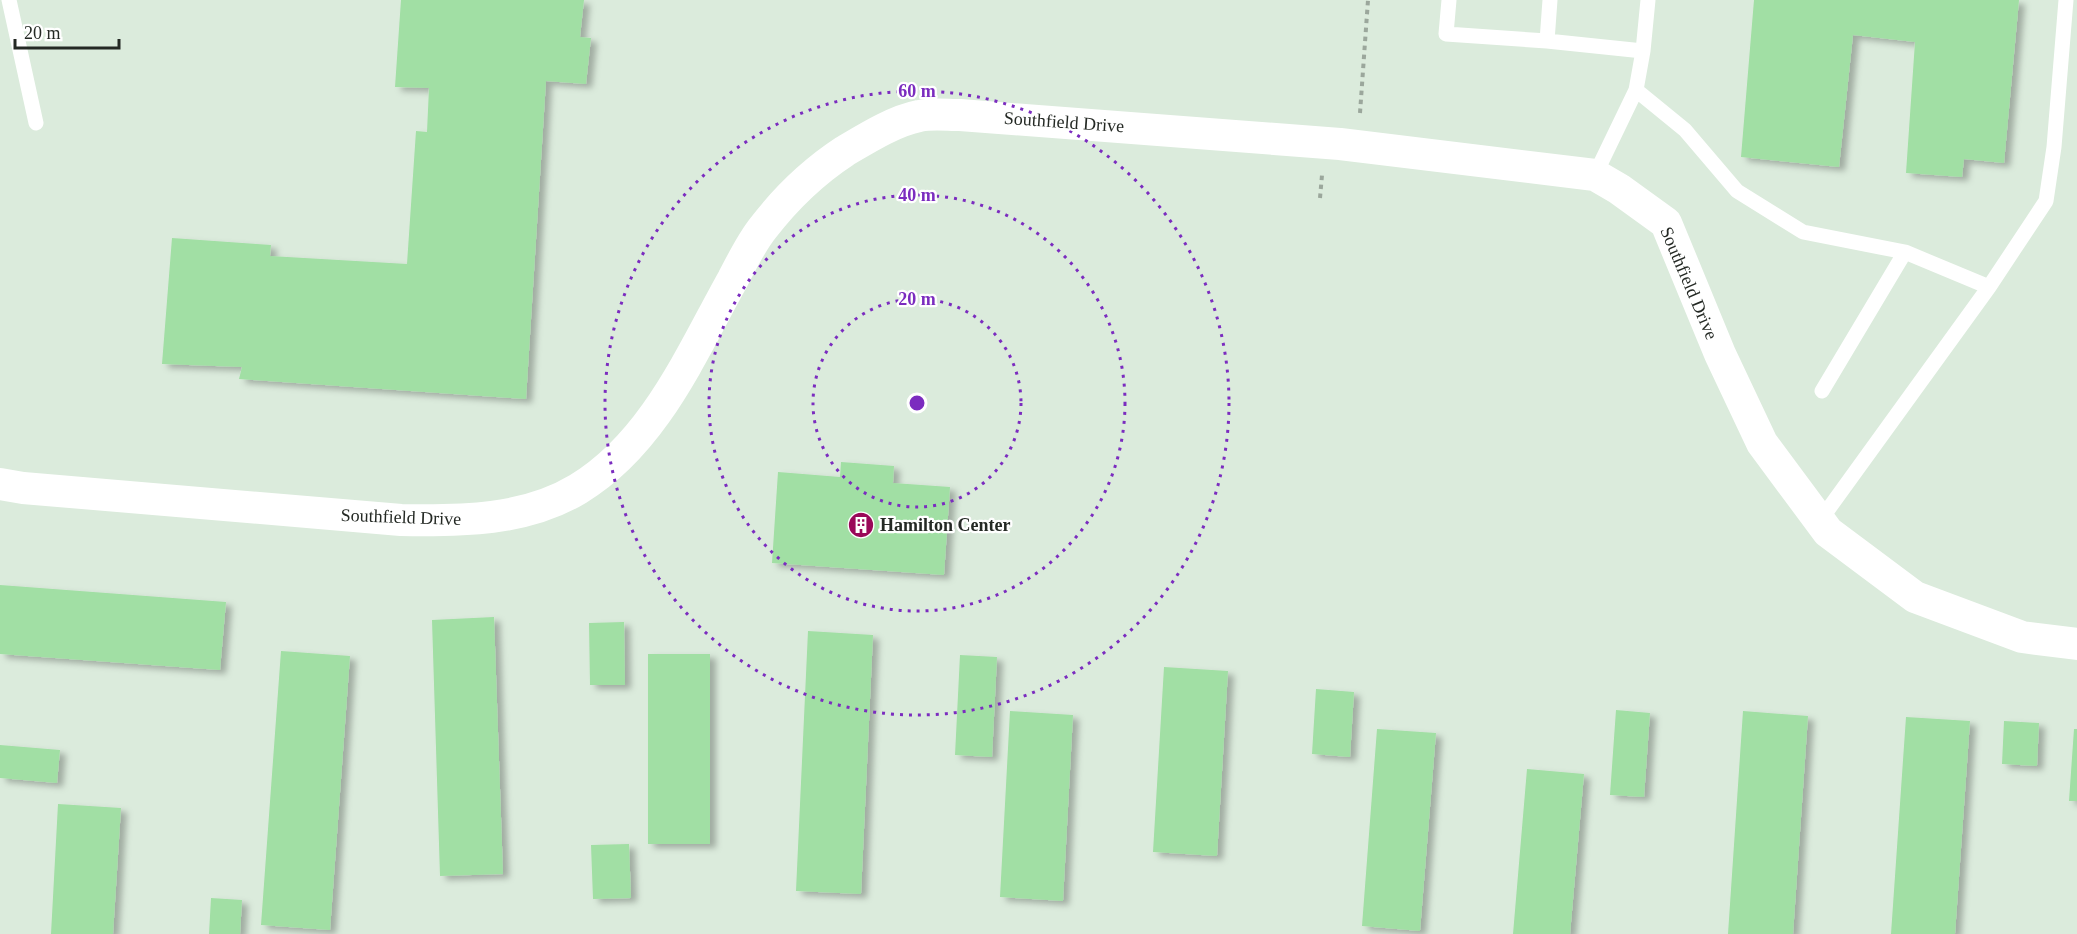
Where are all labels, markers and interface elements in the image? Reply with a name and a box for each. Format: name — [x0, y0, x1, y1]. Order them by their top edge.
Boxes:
scale bar — [15, 12, 118, 50]
text: 20 m — [24, 23, 61, 43]
text: 60 m — [898, 81, 936, 101]
street label: Southfield Drive — [1003, 108, 1125, 136]
text: 40 m — [898, 185, 936, 205]
street label: Southfield Drive — [1656, 224, 1722, 342]
text: 20 m — [898, 289, 936, 309]
centre of rings — [907, 393, 927, 413]
street label: Southfield Drive — [340, 505, 462, 529]
building icon: Hamilton Center — [846, 510, 876, 540]
place label: Hamilton Center — [880, 515, 1010, 535]

